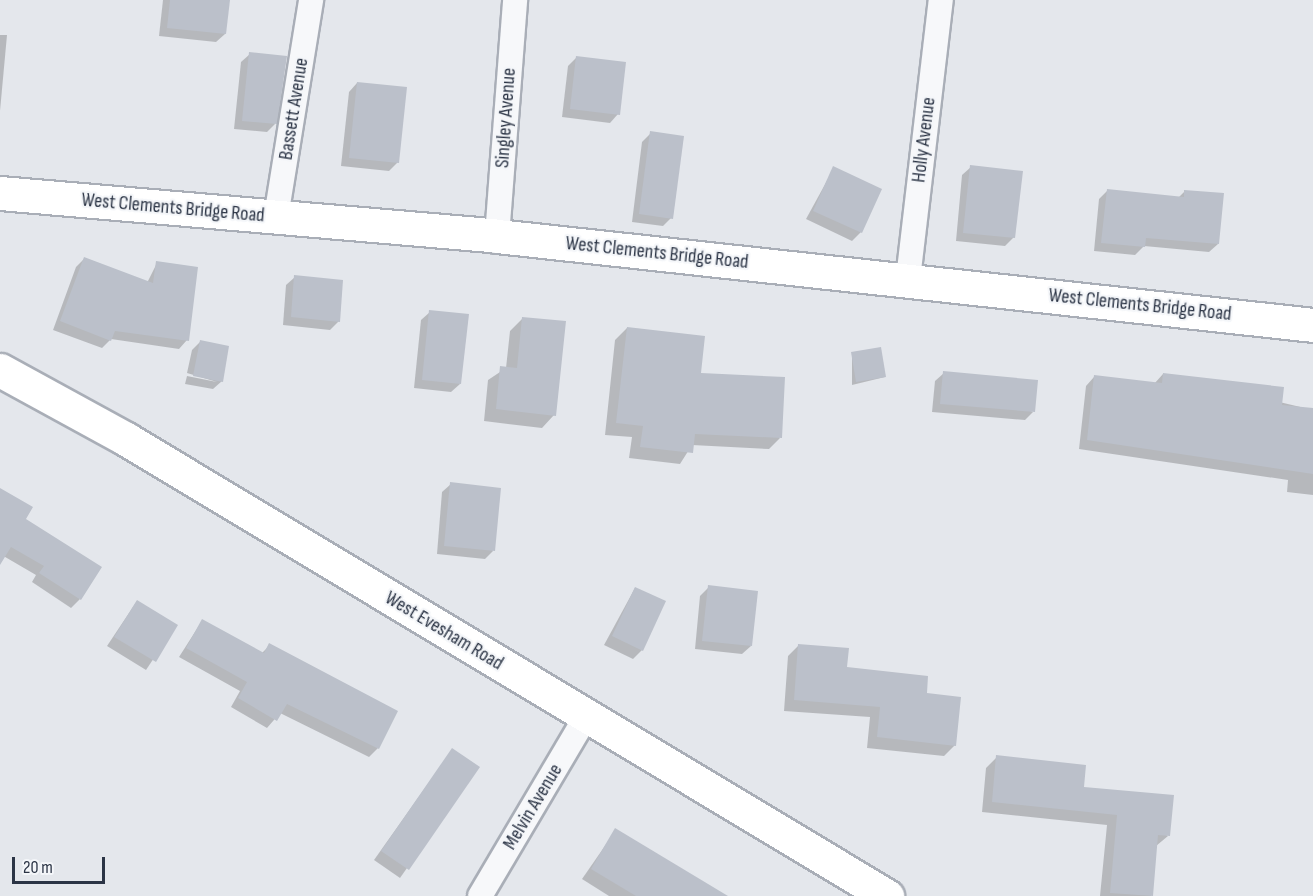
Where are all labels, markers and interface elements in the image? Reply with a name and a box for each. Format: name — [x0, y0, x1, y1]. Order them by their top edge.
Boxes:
street label: Bassett Avenue — [274, 56, 314, 162]
street label: Singley Avenue — [491, 67, 521, 169]
street label: Holly Avenue — [907, 96, 941, 184]
street label: West Clements Bridge Road — [80, 188, 266, 228]
street label: West Clements Bridge Road — [564, 231, 750, 275]
street label: West Clements Bridge Road — [1047, 283, 1233, 327]
street label: West Evesham Road — [380, 586, 508, 676]
street label: Melvin Avenue — [498, 760, 568, 854]
scale bar — [15, 845, 108, 883]
text: 20 m — [23, 857, 53, 878]

